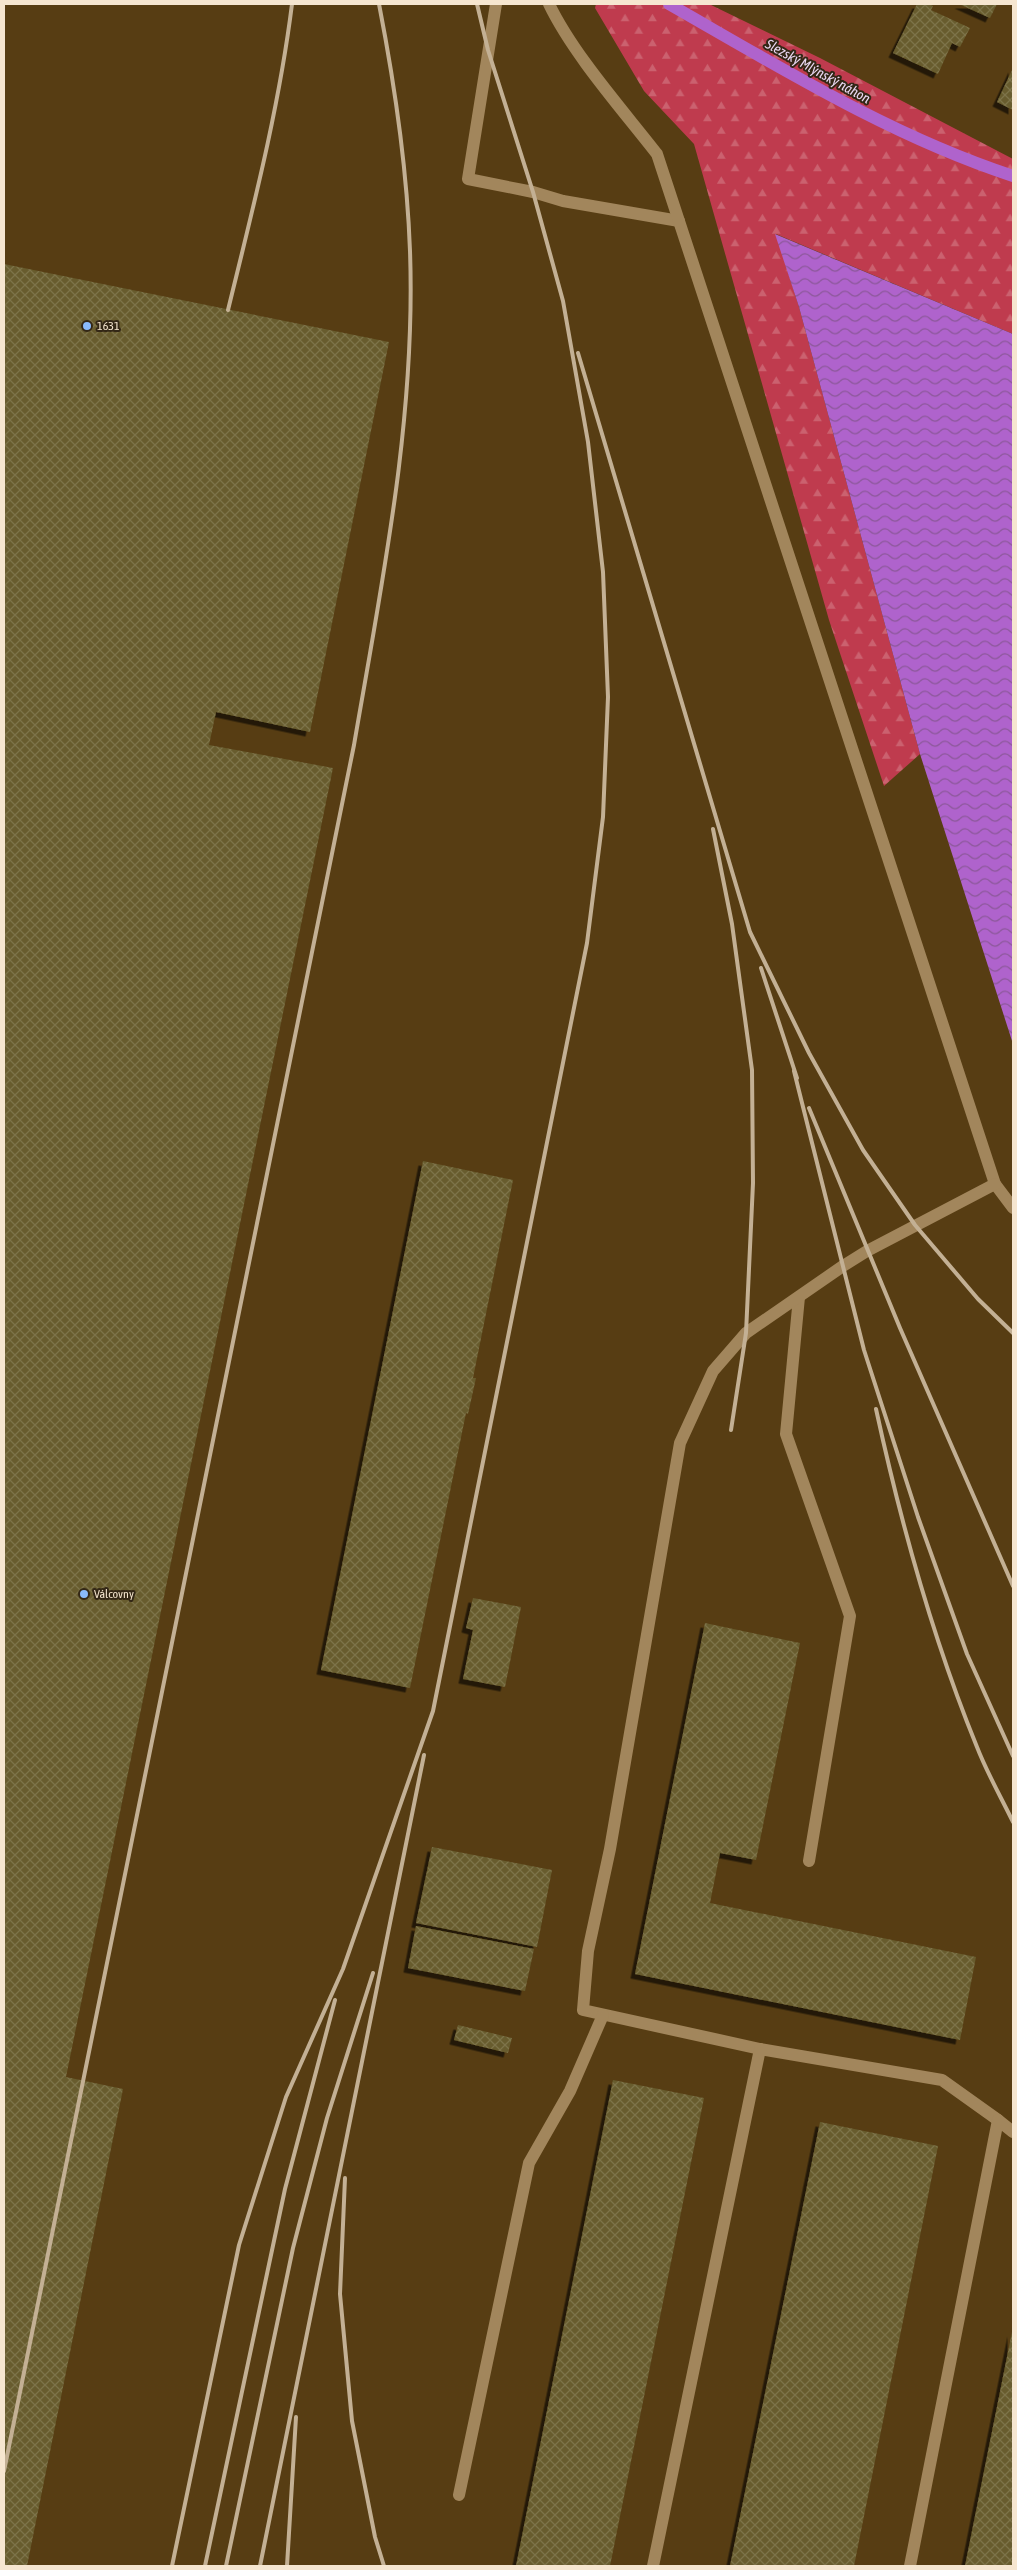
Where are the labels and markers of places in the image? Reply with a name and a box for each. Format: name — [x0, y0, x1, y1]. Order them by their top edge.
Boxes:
place label: 1631 — [97, 319, 120, 333]
marker: 1631 — [81, 320, 93, 332]
place label: Válcovny — [94, 1587, 134, 1601]
marker: Válcovny — [78, 1588, 90, 1600]

